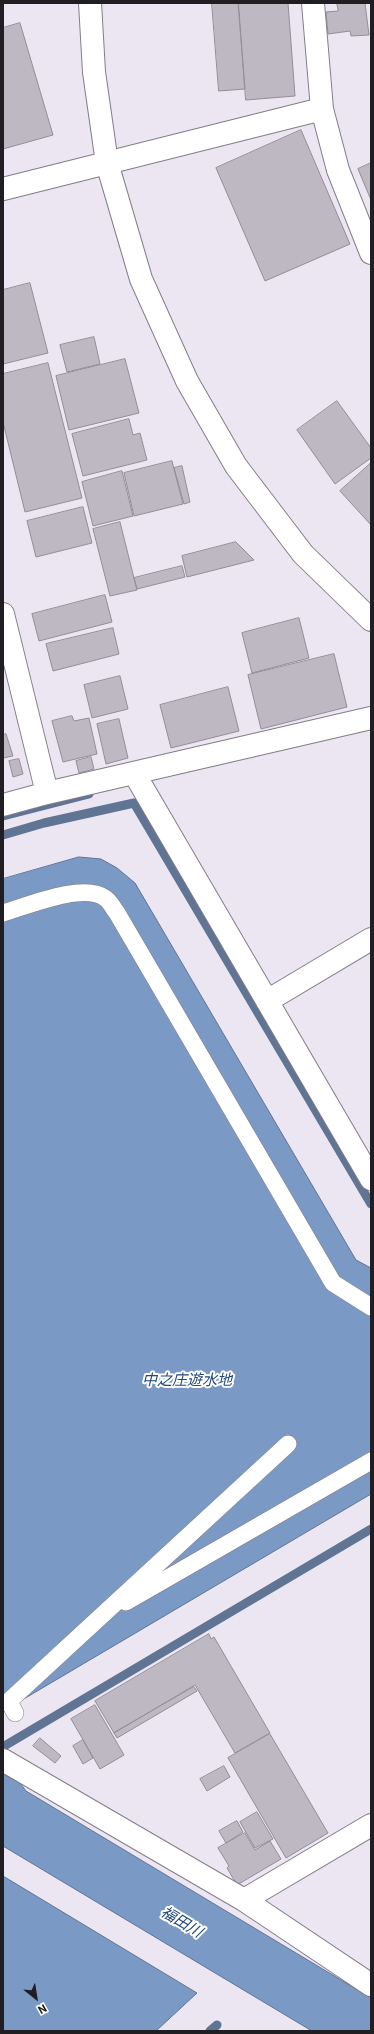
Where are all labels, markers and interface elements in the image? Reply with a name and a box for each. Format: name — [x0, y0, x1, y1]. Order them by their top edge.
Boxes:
water label: 中之庄遊水地 — [142, 1372, 232, 1390]
water label: 福田川 — [157, 1904, 205, 1942]
north arrow — [16, 1978, 56, 2018]
text: N — [36, 2001, 49, 2016]

